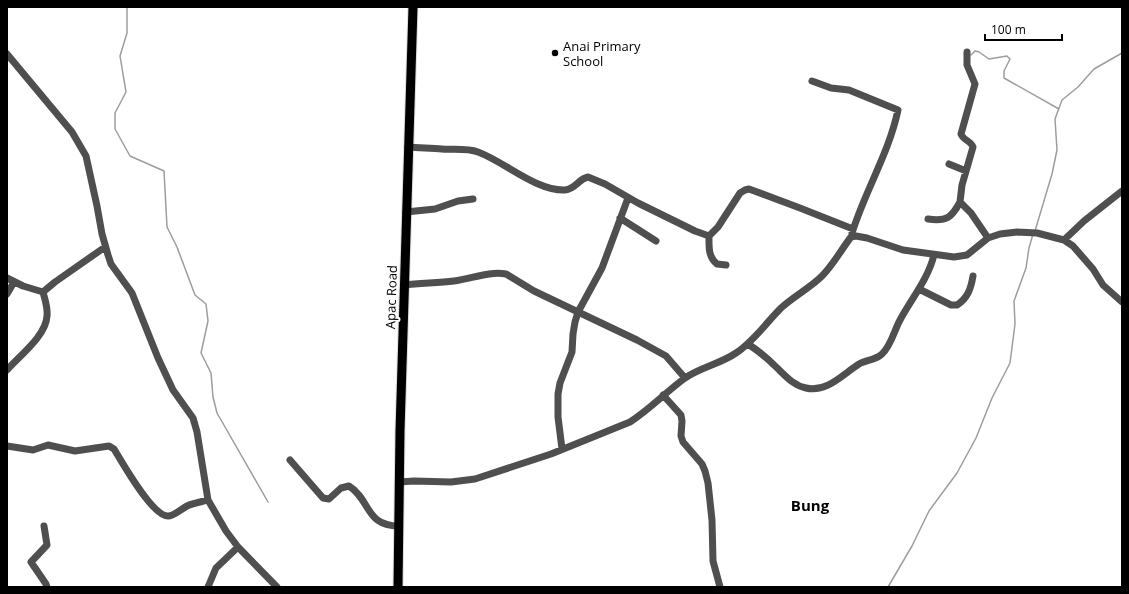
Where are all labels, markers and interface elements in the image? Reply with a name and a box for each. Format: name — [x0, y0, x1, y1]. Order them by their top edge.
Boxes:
scale bar — [985, 16, 1062, 42]
text: 100 m — [991, 21, 1026, 38]
place label: Anai Primary School — [563, 37, 641, 70]
marker: Anai Primary School — [550, 48, 560, 58]
street label: Apac Road — [381, 265, 401, 329]
district label: Bung — [791, 495, 830, 515]

